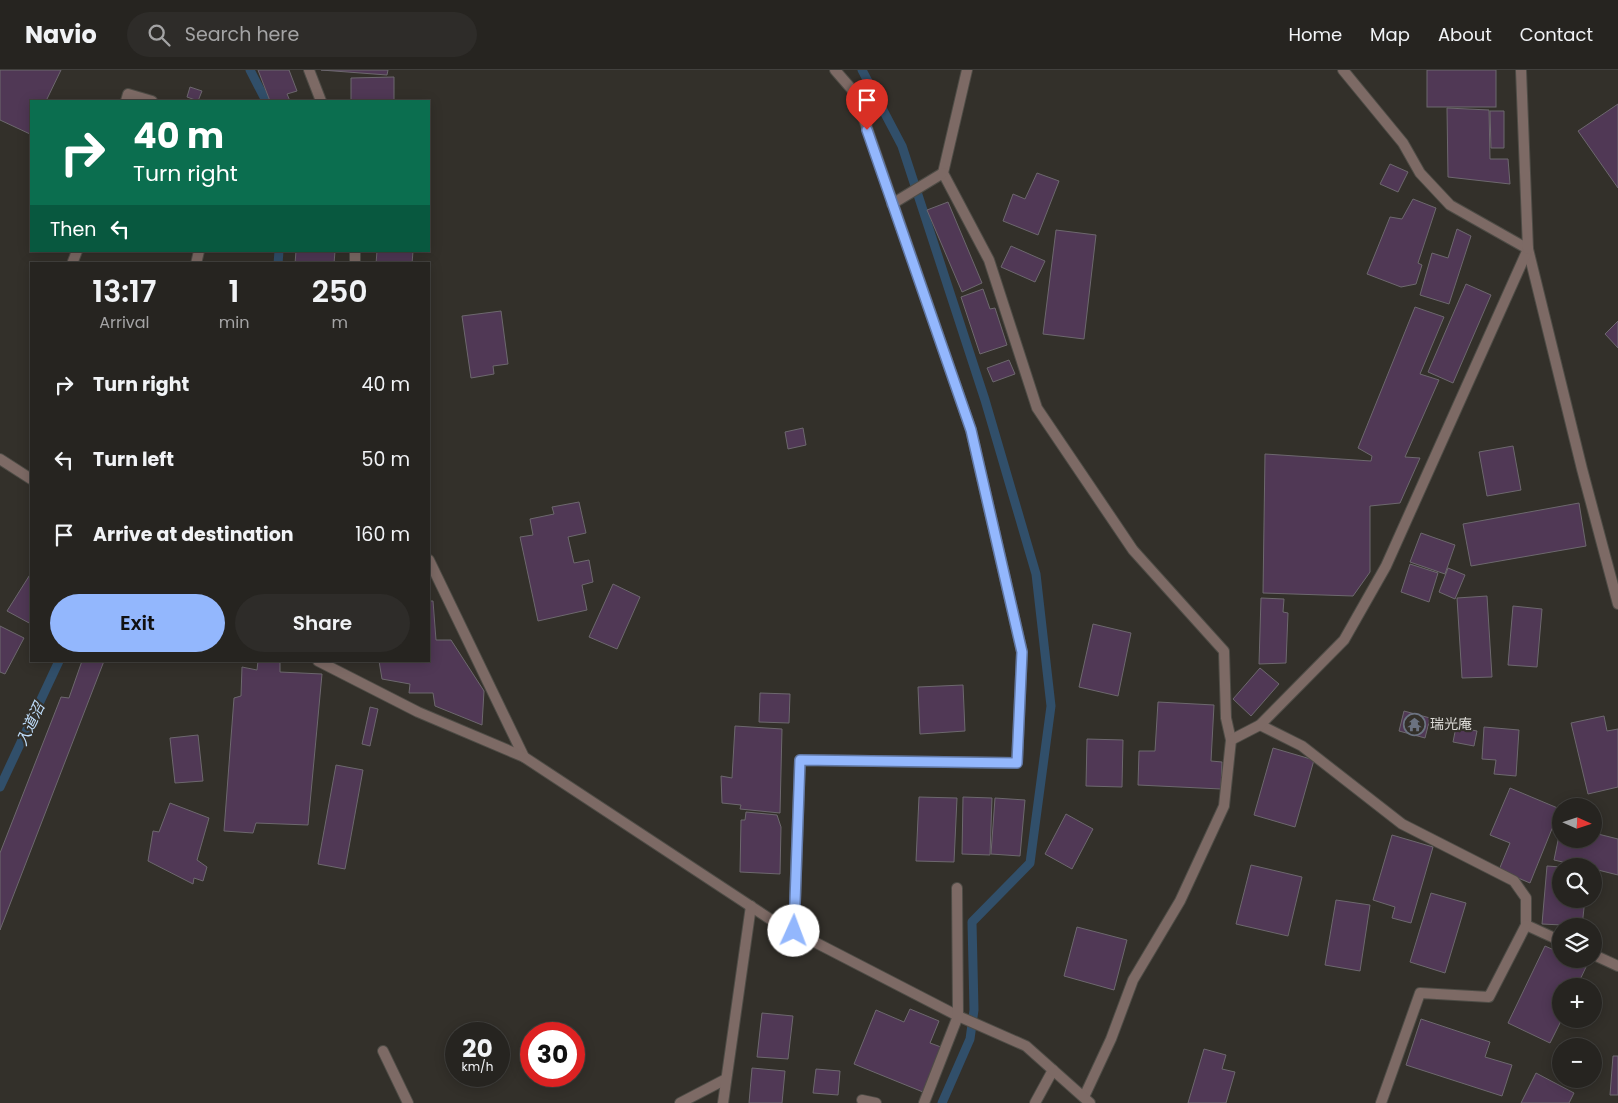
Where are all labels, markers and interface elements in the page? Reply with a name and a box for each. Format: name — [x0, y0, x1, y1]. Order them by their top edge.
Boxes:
search box — [127, 12, 477, 57]
text: Navio — [25, 18, 97, 51]
icon: search — [145, 21, 173, 49]
text: Search here — [185, 21, 299, 48]
text: Home — [1288, 22, 1342, 47]
text: Map — [1370, 22, 1410, 47]
text: About — [1438, 22, 1492, 47]
text: Contact — [1520, 22, 1593, 47]
pin — [846, 79, 888, 130]
icon: arrive — [853, 86, 881, 114]
text: 40 m — [133, 111, 224, 160]
icon: right — [50, 120, 115, 185]
text: Turn right — [133, 158, 238, 189]
icon: left — [106, 215, 134, 243]
text: Then — [50, 216, 96, 243]
text: 13:17 — [92, 270, 156, 313]
text: 1 — [229, 270, 239, 313]
text: 250 — [312, 270, 368, 313]
text: Arrival — [99, 311, 150, 334]
text: min — [219, 311, 249, 334]
text: m — [331, 311, 348, 334]
icon: right — [50, 371, 78, 399]
text: Turn right — [93, 371, 189, 398]
text: 40 m — [361, 371, 410, 398]
icon: left — [50, 446, 78, 474]
text: Turn left — [93, 446, 174, 473]
text: 50 m — [361, 446, 410, 473]
icon: arrive — [50, 521, 78, 549]
text: Arrive at destination — [93, 521, 294, 548]
text: 160 m — [355, 521, 410, 548]
button: Exit — [50, 594, 225, 652]
button: Share — [235, 594, 410, 652]
water label: 入道沼 — [11, 697, 50, 749]
temple icon: 瑞光庵 — [1402, 712, 1426, 736]
place label: 瑞光庵 — [1430, 714, 1472, 734]
north arrow — [1552, 798, 1602, 848]
map controls — [1552, 798, 1602, 1088]
button: search — [1552, 858, 1602, 908]
position arrow — [767, 904, 819, 956]
button: layers — [1552, 918, 1602, 968]
button: + — [1552, 978, 1602, 1028]
speed limit sign: 30 — [520, 1022, 585, 1087]
text: 20 — [462, 1031, 493, 1066]
button: − — [1552, 1038, 1602, 1088]
text: km/h — [462, 1058, 493, 1075]

